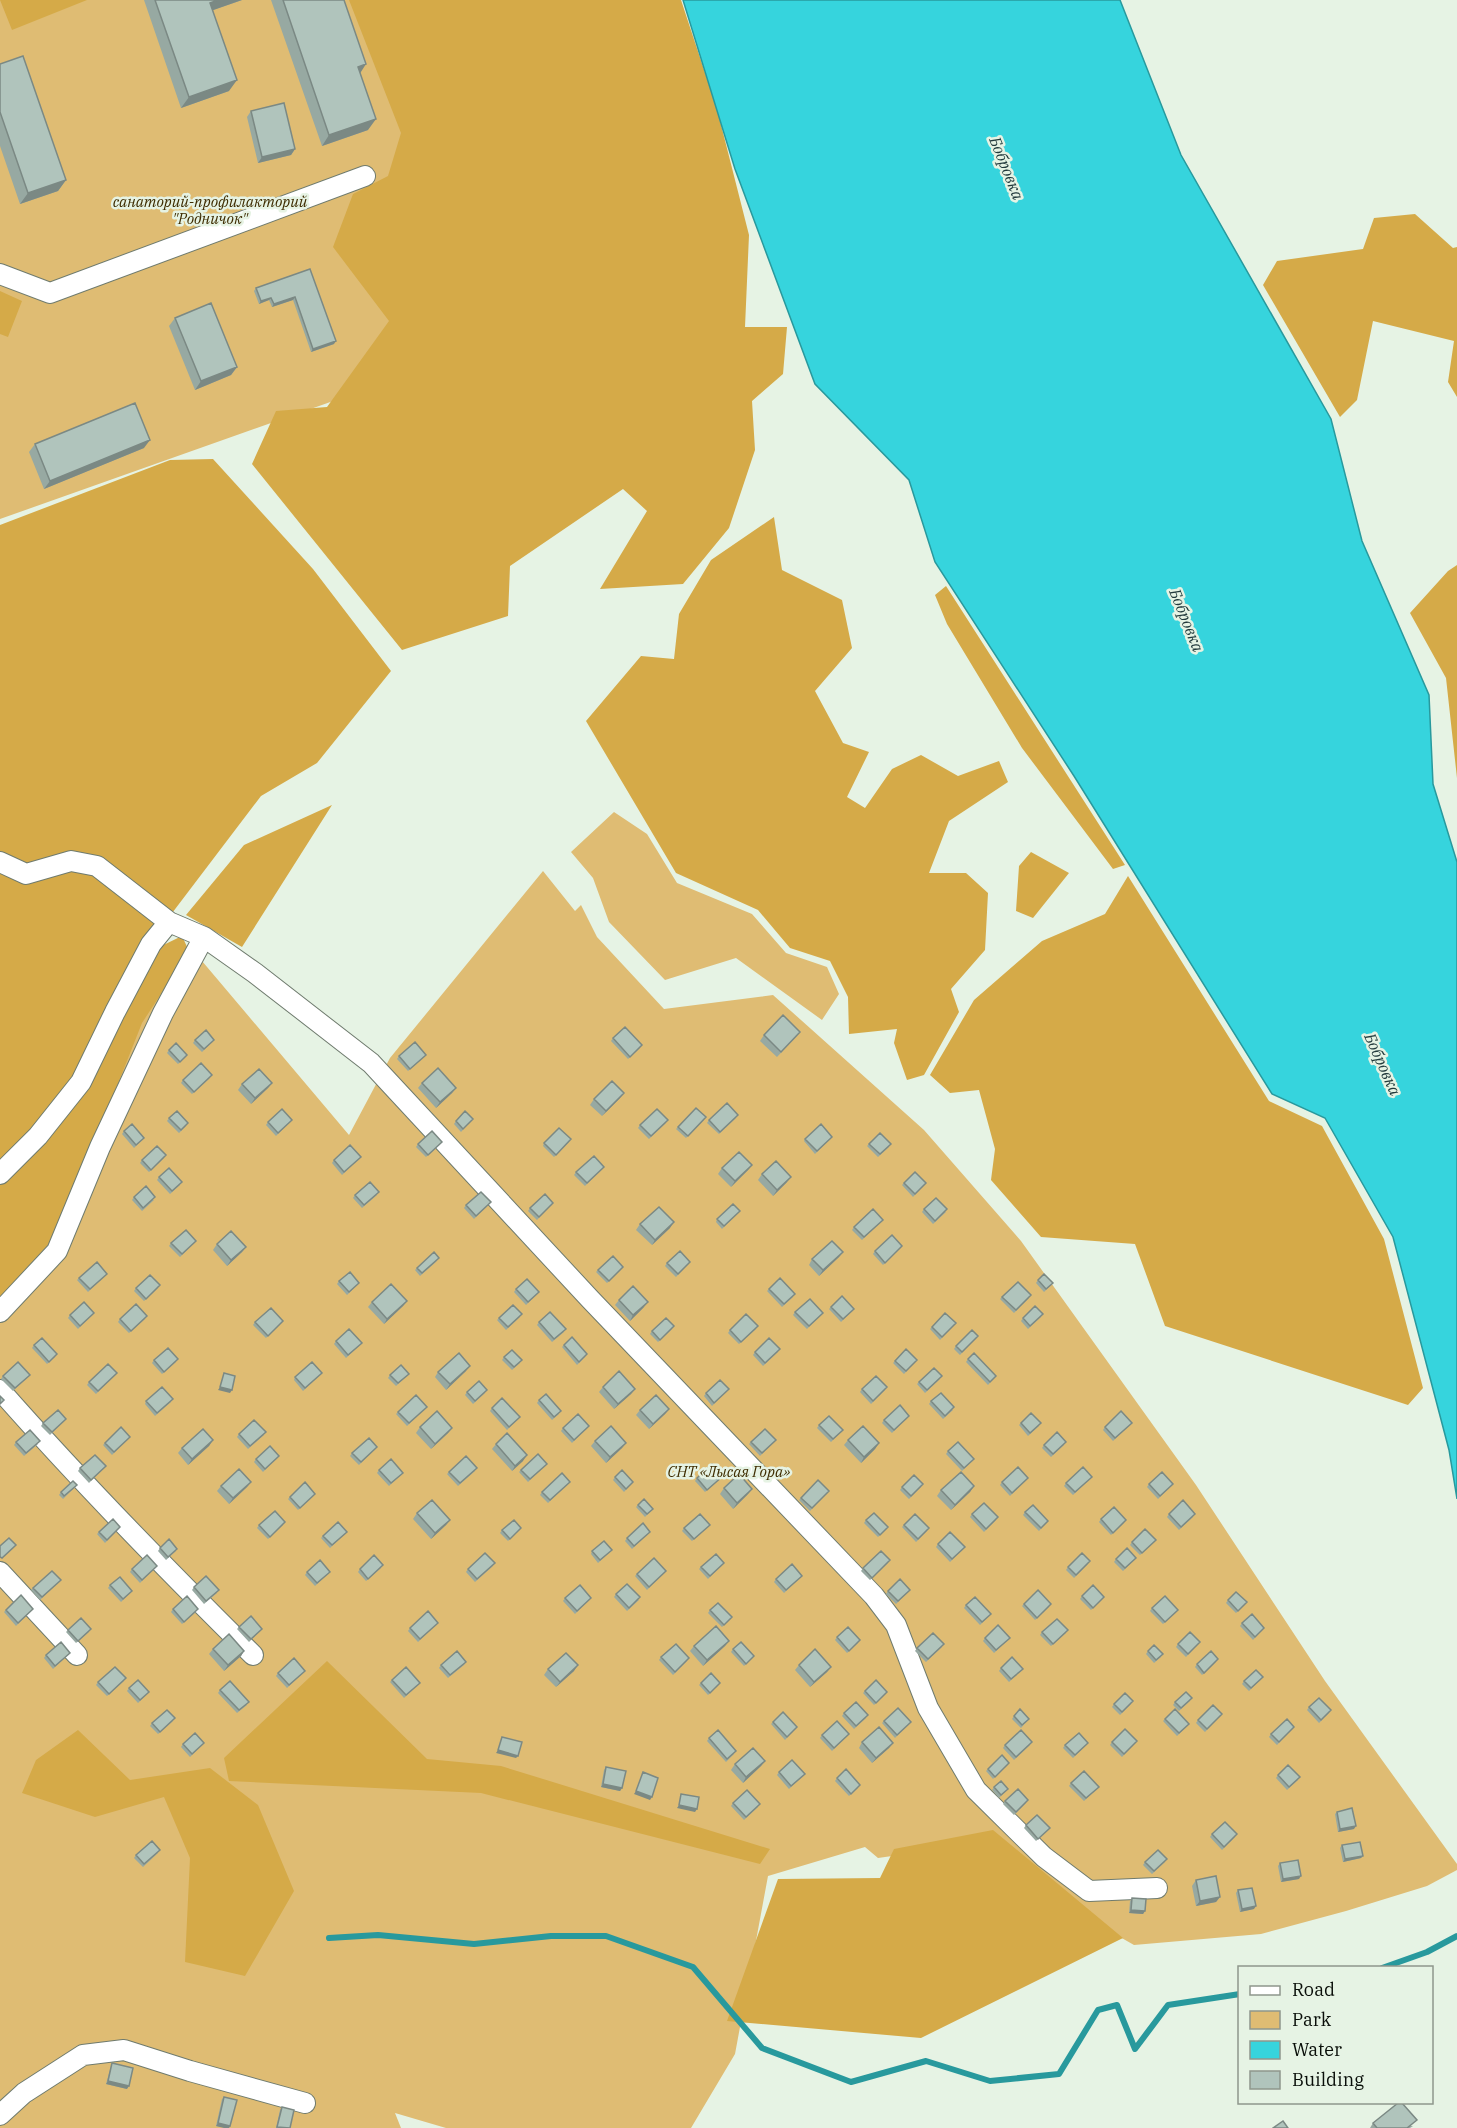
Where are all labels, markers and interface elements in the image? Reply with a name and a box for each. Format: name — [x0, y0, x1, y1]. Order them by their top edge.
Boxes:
water label: Бобровка — [985, 133, 1029, 203]
park label: санаторий-профилакторий "Родничок" — [113, 192, 308, 228]
water label: Бобровка — [1165, 585, 1209, 655]
water label: Бобровка — [1360, 1029, 1406, 1099]
park label: СНТ «Лысая Гора» — [668, 1462, 790, 1481]
legend — [1238, 1966, 1433, 2104]
text: Road — [1292, 1978, 1335, 2001]
text: Park — [1292, 2008, 1332, 2031]
text: Water — [1292, 2038, 1342, 2061]
text: Building — [1292, 2068, 1364, 2091]

